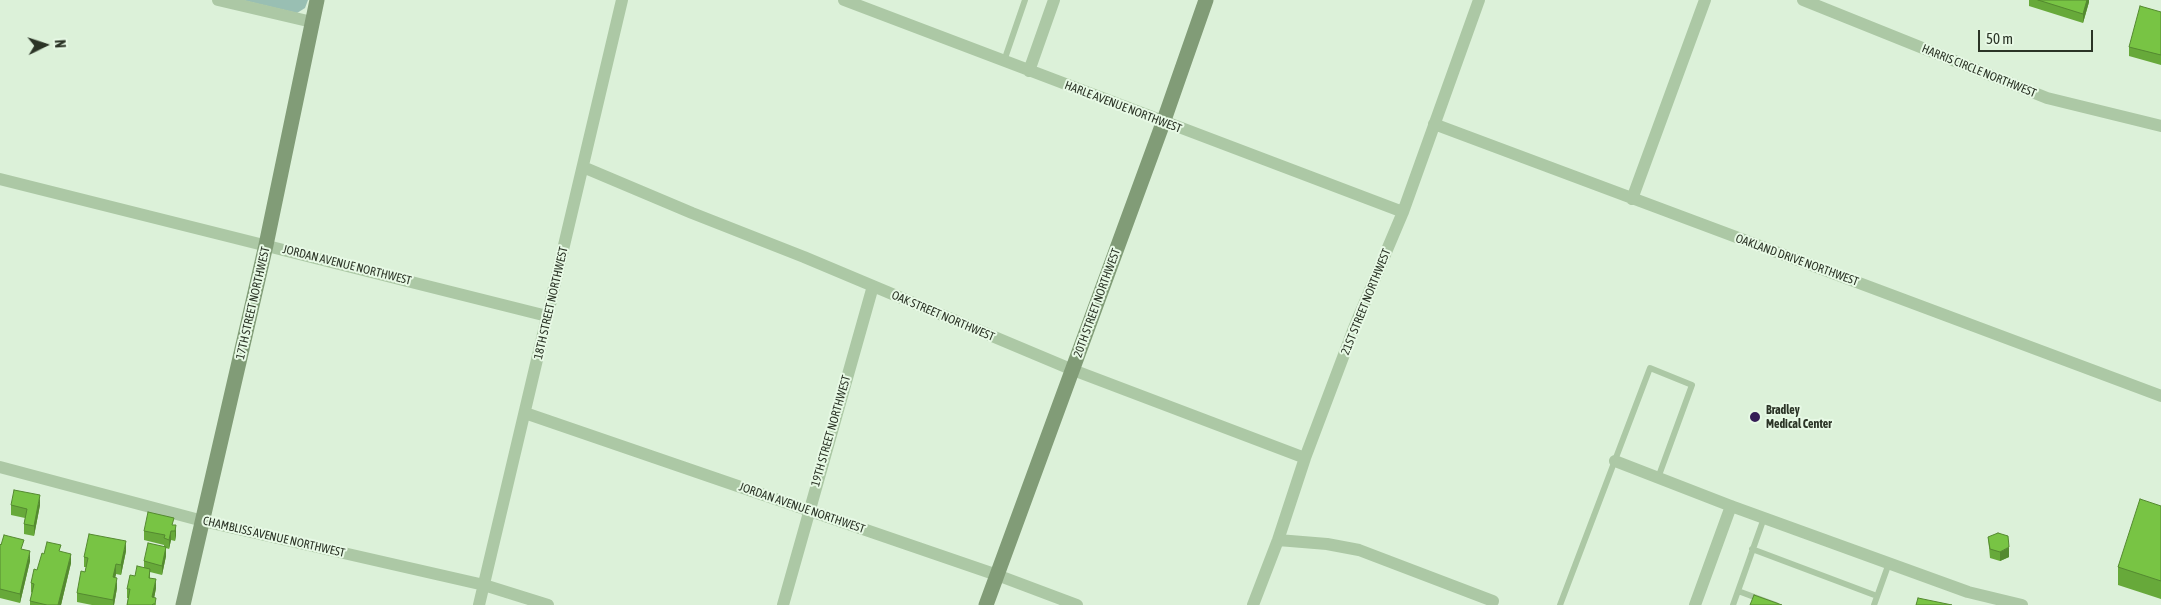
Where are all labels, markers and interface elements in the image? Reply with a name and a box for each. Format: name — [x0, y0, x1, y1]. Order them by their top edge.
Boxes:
north arrow — [20, 20, 70, 70]
scale bar — [1981, 20, 2096, 52]
text: 50 m — [1986, 30, 2013, 47]
text: N — [52, 39, 68, 49]
street label: HARRIS CIRCLE NORTHWEST — [1920, 41, 2038, 101]
street label: HARLE AVENUE NORTHWEST — [1062, 78, 1184, 136]
street label: OAKLAND DRIVE NORTHWEST — [1734, 231, 1860, 289]
street label: JORDAN AVENUE NORTHWEST — [281, 242, 413, 288]
street label: 17TH STREET NORTHWEST — [233, 245, 273, 361]
street label: 18TH STREET NORTHWEST — [531, 245, 571, 361]
street label: 20TH STREET NORTHWEST — [1071, 246, 1123, 360]
street label: 21ST STREET NORTHWEST — [1338, 247, 1394, 357]
street label: OAK STREET NORTHWEST — [889, 288, 997, 344]
street label: 19TH STREET NORTHWEST — [808, 374, 854, 488]
place label: Bradley Medical Center — [1766, 403, 1832, 431]
marker: Bradley Medical Center — [1748, 410, 1762, 424]
street label: JORDAN AVENUE NORTHWEST — [737, 480, 867, 536]
street label: CHAMBLISS AVENUE NORTHWEST — [202, 514, 346, 560]

